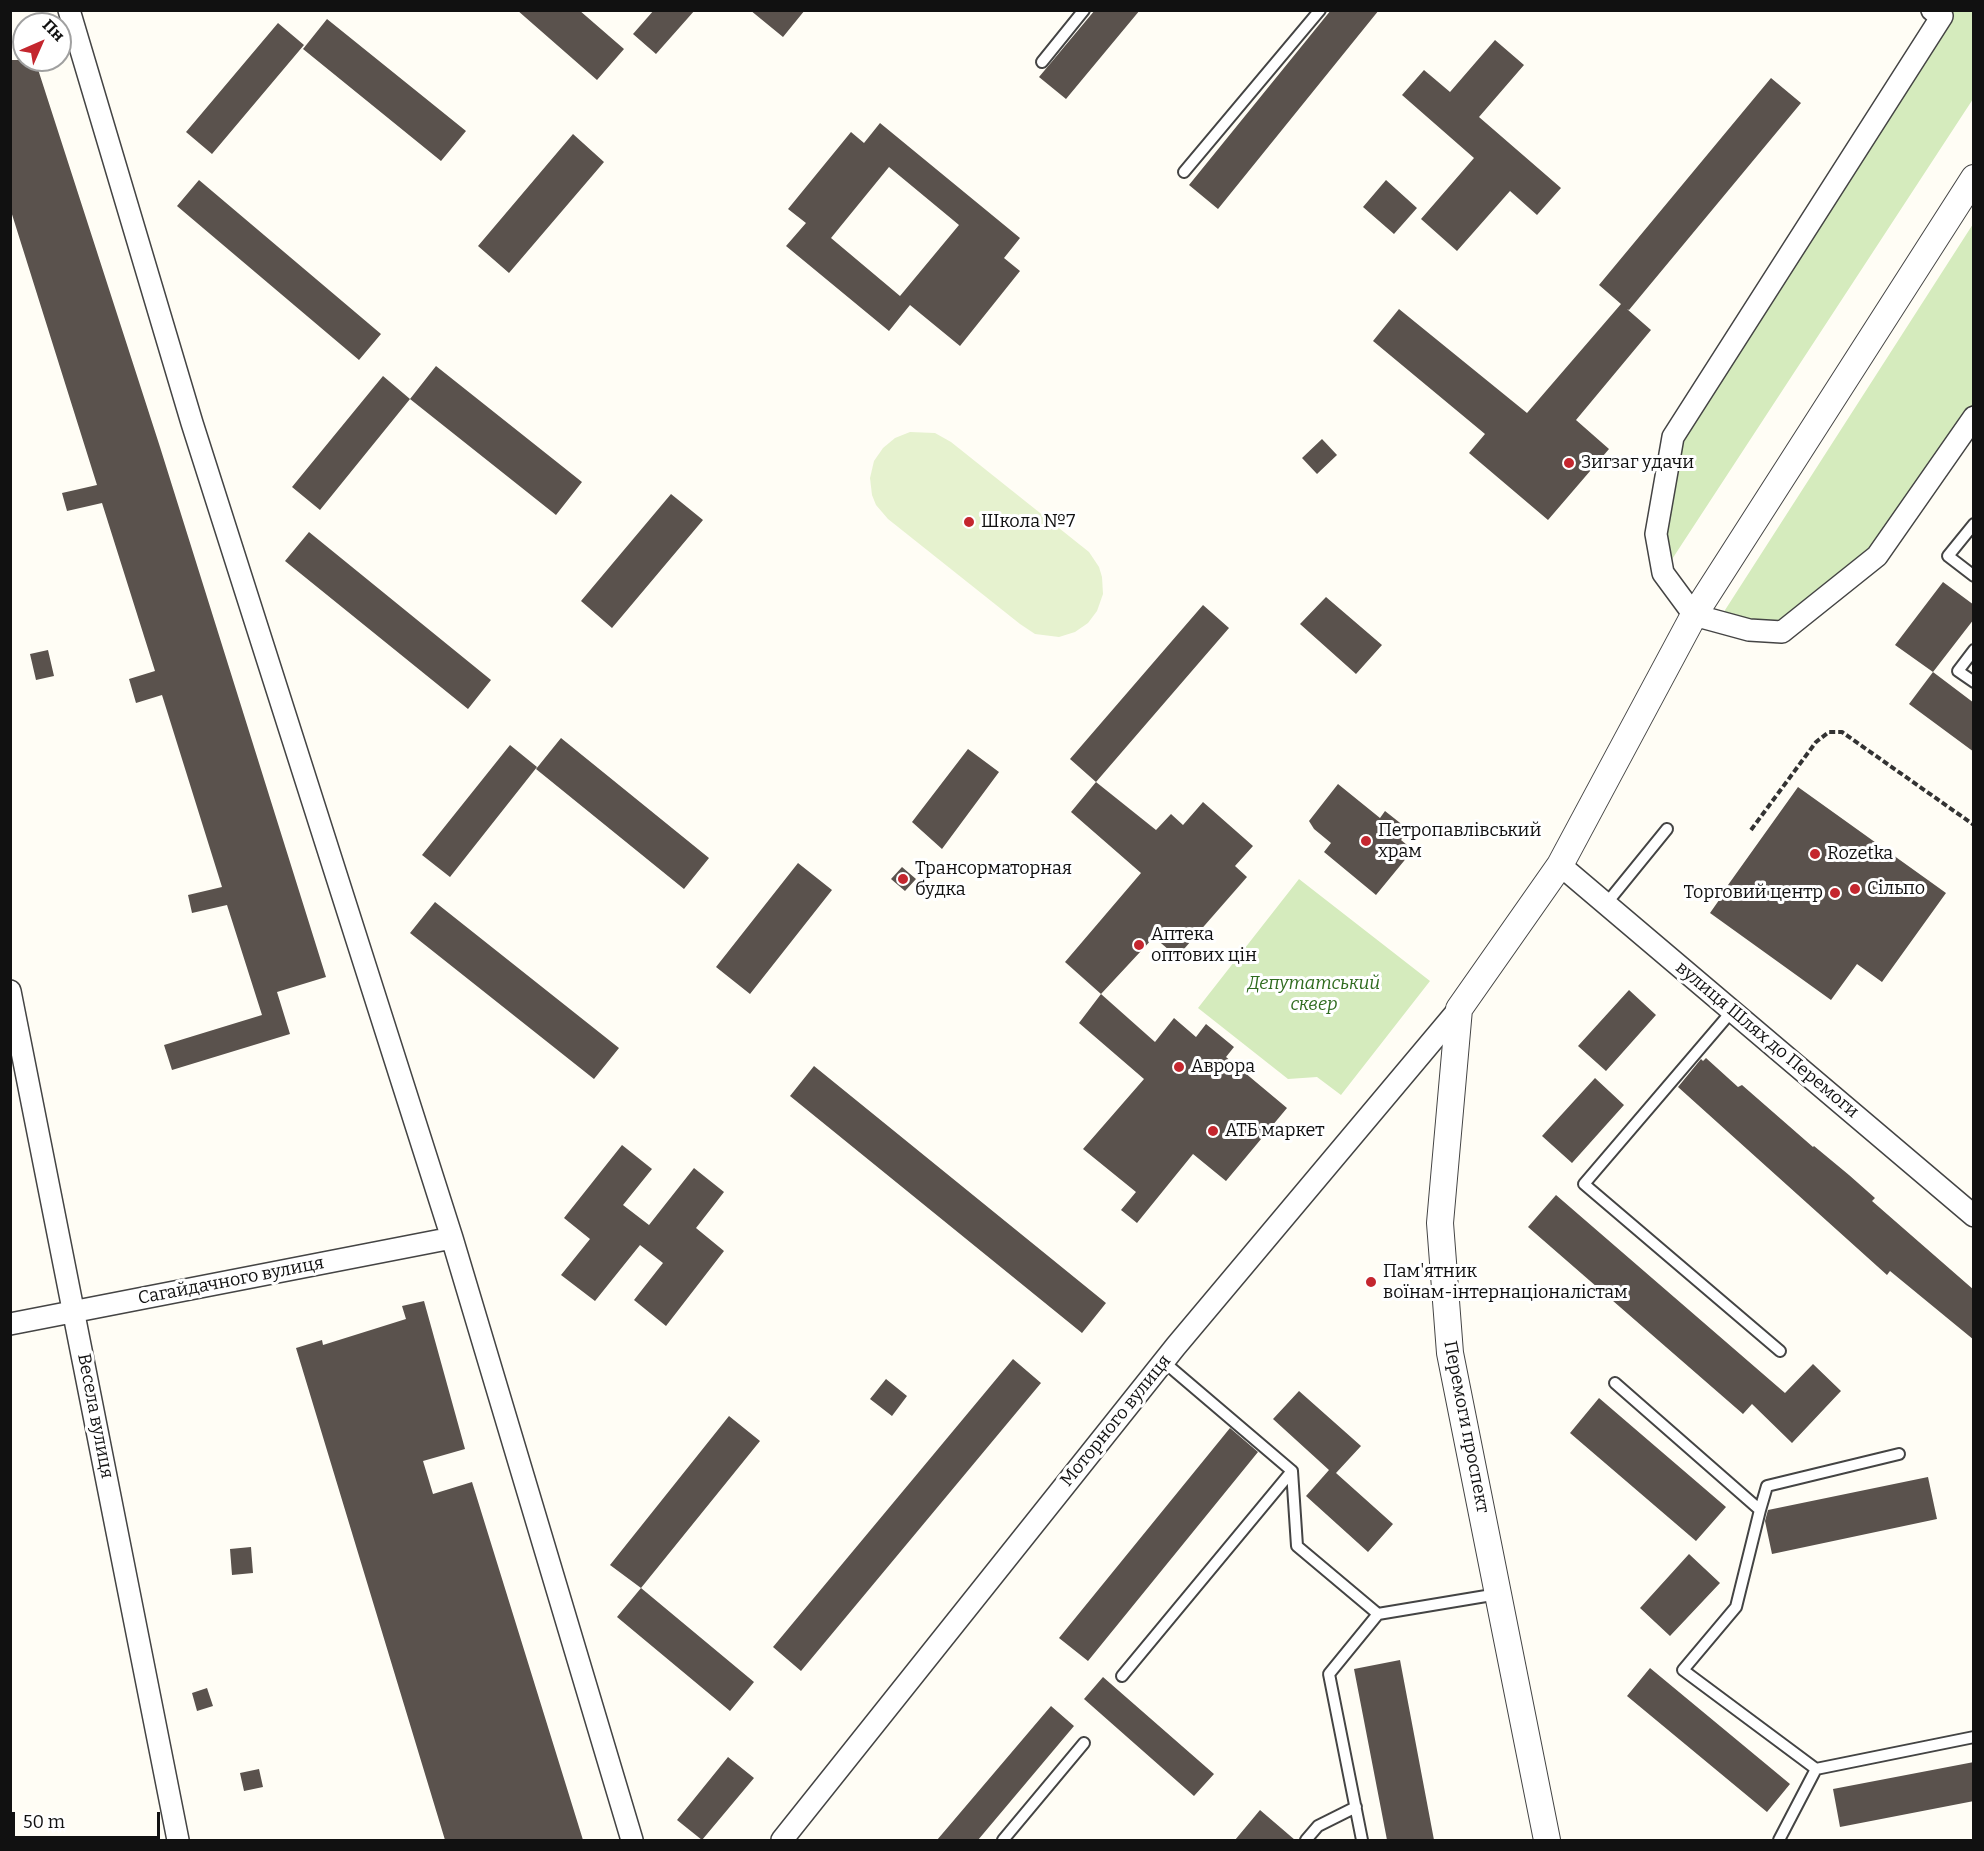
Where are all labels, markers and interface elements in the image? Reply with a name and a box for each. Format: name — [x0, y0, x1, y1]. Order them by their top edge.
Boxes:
north arrow — [12, 12, 72, 72]
text: Пн — [39, 15, 69, 45]
place label: Зигзаг удачи — [1581, 452, 1694, 474]
marker: Зигзаг удачи — [1562, 456, 1576, 470]
place label: Школа №7 — [981, 511, 1075, 533]
marker: Школа №7 — [962, 515, 976, 529]
place label: Петропавлівський храм — [1378, 820, 1541, 862]
marker: Петропавлівський храм — [1359, 834, 1373, 848]
place label: Rozetka — [1827, 843, 1893, 865]
marker: Rozetka — [1808, 847, 1822, 861]
place label: Трансорматорная будка — [915, 858, 1072, 900]
marker: Трансорматорная будка — [896, 872, 910, 886]
place label: Сільпо — [1867, 878, 1925, 900]
place label: Торговий центр — [1683, 882, 1823, 904]
marker: Сільпо — [1848, 882, 1862, 896]
marker: Торговий центр — [1828, 886, 1842, 900]
place label: Аптека оптових цін — [1151, 924, 1257, 966]
marker: Аптека оптових цін — [1132, 938, 1146, 952]
street label: вулиця Шлях до Перемоги — [1671, 957, 1863, 1123]
park label: Депутатський сквер — [1248, 973, 1380, 1016]
place label: Аврора — [1191, 1056, 1255, 1078]
marker: Аврора — [1172, 1060, 1186, 1074]
place label: АТБ маркет — [1225, 1120, 1324, 1142]
marker: АТБ маркет — [1206, 1124, 1220, 1138]
street label: Сагайдачного вулиця — [136, 1252, 326, 1310]
place label: Пам'ятник воїнам-інтернаціоналістам — [1383, 1261, 1628, 1304]
marker: Пам'ятник воїнам-інтернаціоналістам — [1364, 1275, 1378, 1289]
street label: Перемоги проспект — [1439, 1339, 1493, 1515]
street label: Моторного вулиця — [1056, 1351, 1176, 1491]
street label: Весела вулиця — [72, 1352, 118, 1480]
scale bar — [15, 1800, 164, 1838]
text: 50 m — [23, 1811, 65, 1833]

